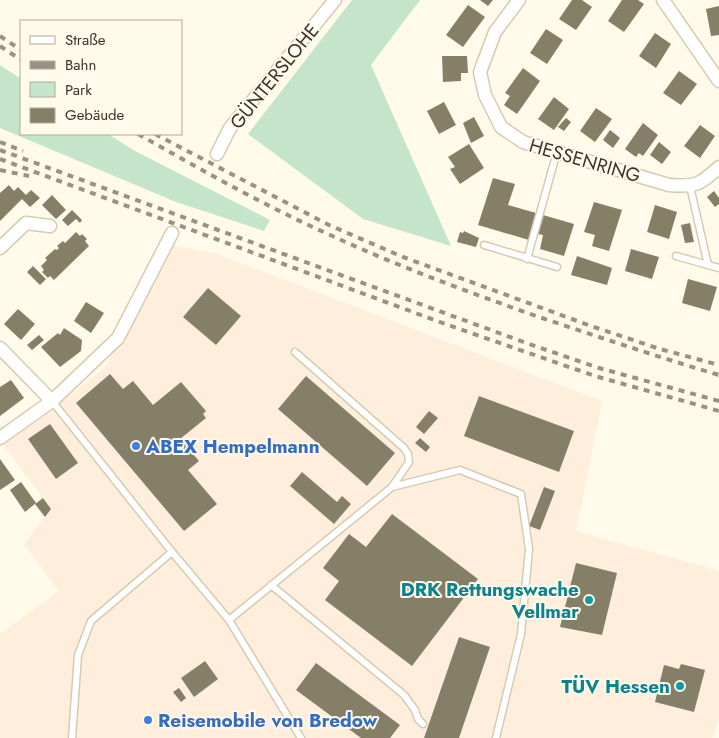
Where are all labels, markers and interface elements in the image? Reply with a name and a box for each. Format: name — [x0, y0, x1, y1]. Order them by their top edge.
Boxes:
street label: GÜNTERSLOHE — [223, 18, 325, 135]
legend — [20, 20, 182, 135]
text: Straße — [65, 29, 106, 51]
text: Bahn — [65, 54, 96, 76]
text: Park — [65, 79, 92, 101]
text: Gebäude — [65, 104, 125, 126]
street label: HESSENRING — [526, 132, 644, 189]
place label: ABEX Hempelmann — [145, 433, 320, 460]
marker: ABEX Hempelmann — [130, 440, 142, 452]
place label: DRK Rettungswache Vellmar — [401, 576, 579, 625]
marker: DRK Rettungswache Vellmar — [583, 594, 595, 606]
place label: TÜV Hessen — [561, 673, 670, 700]
marker: TÜV Hessen — [674, 680, 686, 692]
place label: Reisemobile von Bredow — [158, 707, 378, 734]
marker: Reisemobile von Bredow — [142, 714, 154, 726]

